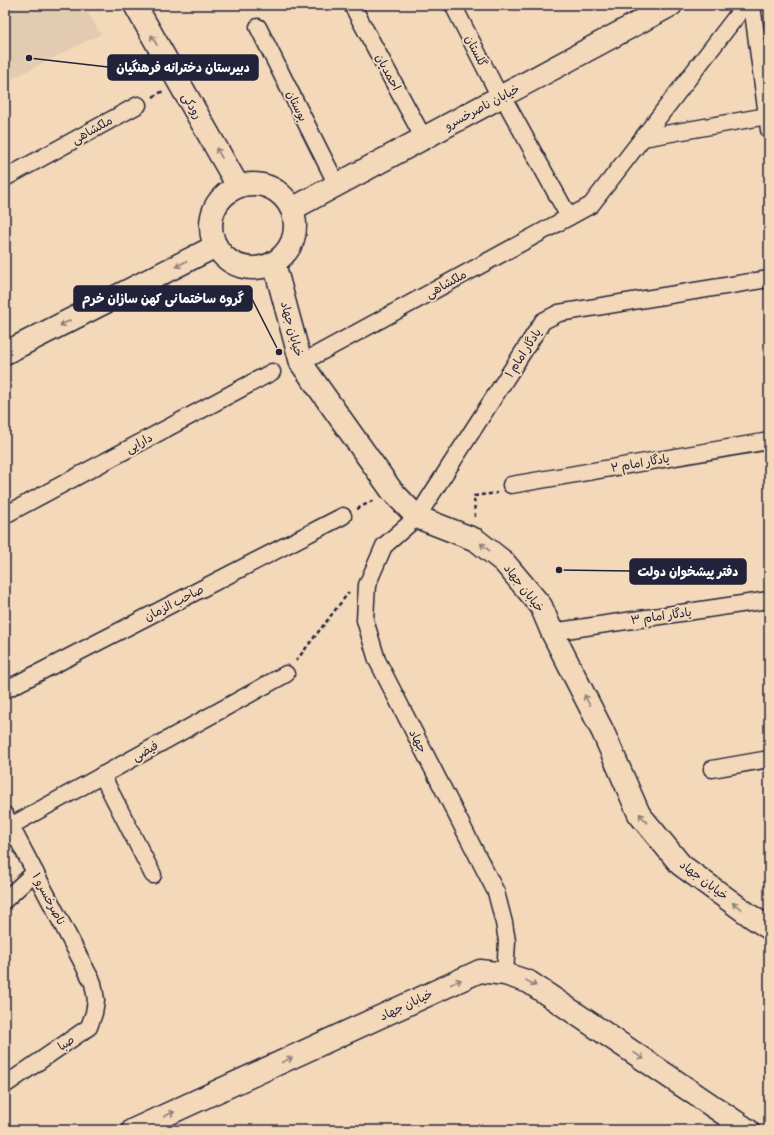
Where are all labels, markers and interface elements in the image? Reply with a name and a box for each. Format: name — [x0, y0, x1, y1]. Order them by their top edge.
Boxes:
street label: گلستان — [459, 33, 490, 70]
one-way arrow — [150, 34, 158, 46]
street label: احمدیان — [370, 51, 403, 94]
callout: دبیرستان دخترانه فرهنگیان — [108, 55, 258, 80]
text: دبیرستان دخترانه فرهنگیان — [116, 59, 250, 79]
street label: خیابان ناصرخسرو — [441, 81, 523, 136]
street label: بوستان — [281, 88, 310, 125]
street label: رودکی — [176, 91, 205, 123]
street label: ملکشاهی — [69, 113, 116, 150]
one-way arrow — [214, 147, 222, 159]
one-way arrow — [175, 261, 187, 268]
street label: ملکشاهی — [423, 267, 470, 304]
callout: گروه ساختمانی کهن سازان خرم — [74, 286, 252, 311]
text: گروه ساختمانی کهن سازان خرم — [82, 290, 244, 310]
street label: خیابان جهاد — [275, 300, 306, 359]
one-way arrow — [59, 320, 71, 327]
street label: یادگار امام ۱ — [502, 326, 547, 382]
street label: دارایی — [123, 430, 156, 458]
street label: یادگار امام ۲ — [609, 451, 671, 478]
one-way arrow — [480, 543, 491, 552]
callout: دفتر پیشخوان دولت — [630, 559, 746, 584]
street label: خیابان جهاد — [499, 561, 547, 617]
text: دفتر پیشخوان دولت — [638, 564, 738, 583]
street label: صاحب الزمان — [142, 582, 207, 627]
street label: یادگار امام ۳ — [630, 605, 693, 630]
one-way arrow — [583, 695, 590, 707]
street label: جهاد — [404, 727, 430, 756]
street label: فیضی — [130, 738, 162, 766]
one-way arrow — [638, 812, 647, 823]
street label: خیابان جهاد — [675, 857, 731, 905]
street label: ناصرخسرو ۱ — [27, 870, 69, 929]
one-way arrow — [732, 901, 743, 910]
one-way arrow — [449, 978, 461, 985]
one-way arrow — [525, 980, 537, 988]
street label: خیابان جهاد — [377, 987, 436, 1026]
street label: صبا — [55, 1032, 79, 1056]
one-way arrow — [633, 1052, 644, 1060]
one-way arrow — [280, 1056, 292, 1063]
one-way arrow — [162, 1110, 174, 1117]

